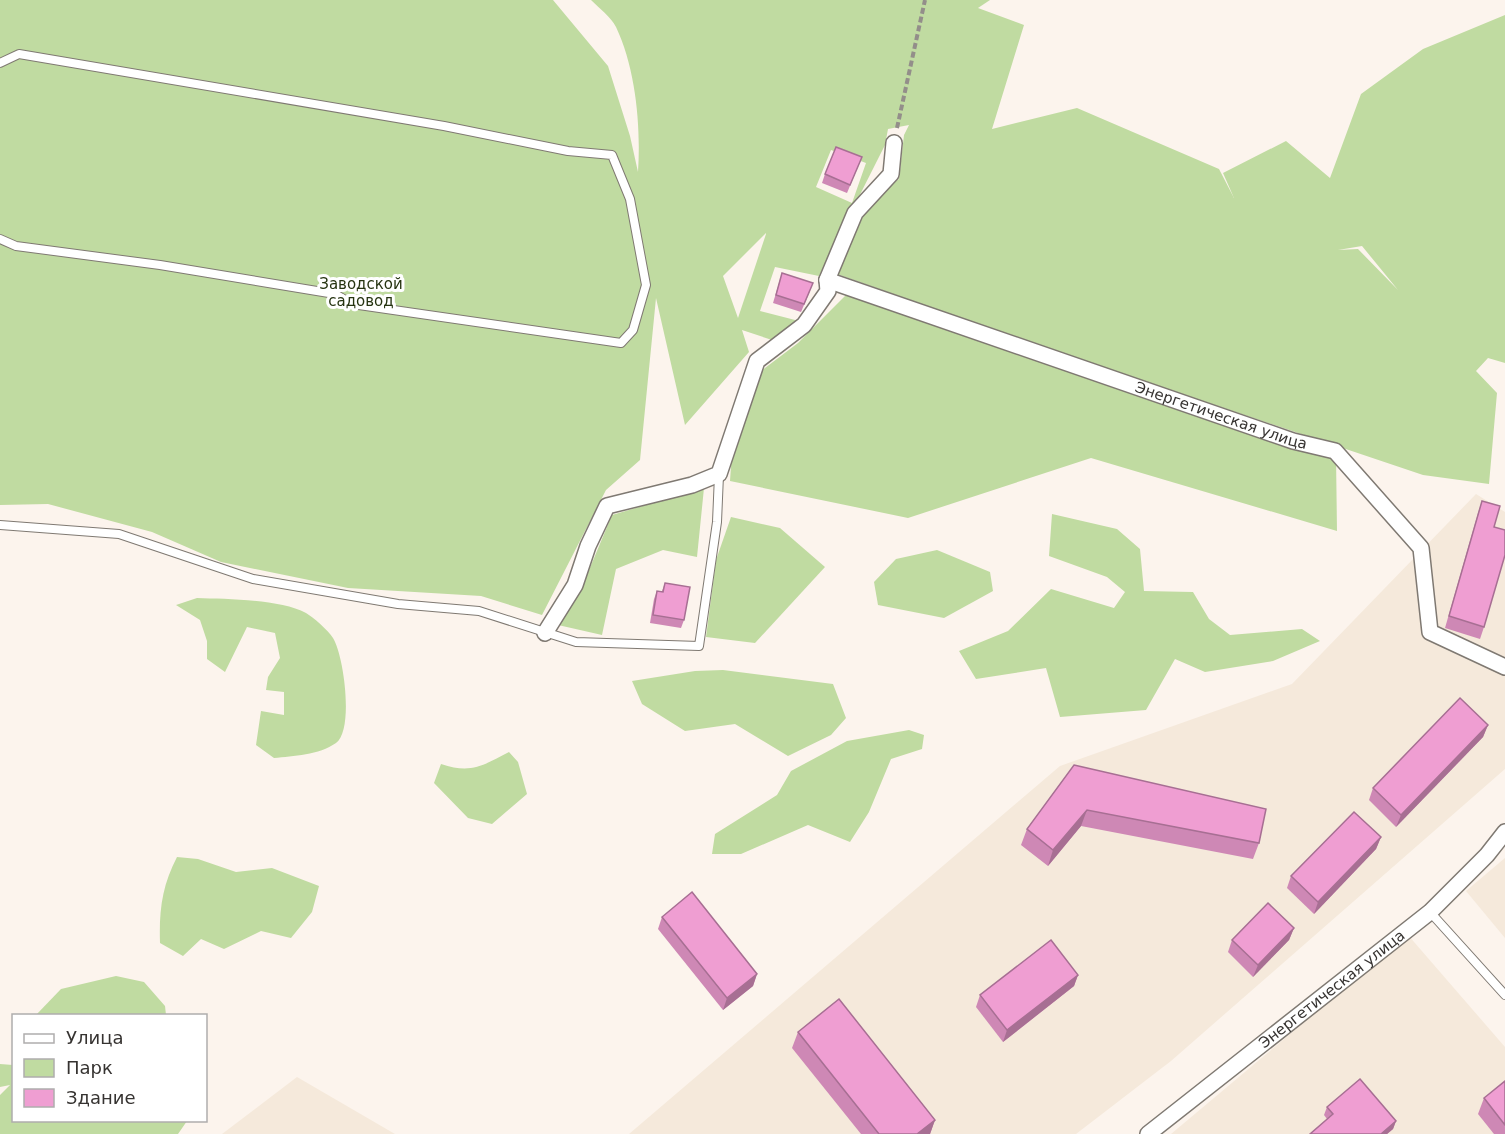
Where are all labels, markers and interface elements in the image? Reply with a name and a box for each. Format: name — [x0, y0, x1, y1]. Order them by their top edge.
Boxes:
park label: Заводской садовод — [319, 275, 403, 310]
street label: Энергетическая улица — [1133, 378, 1309, 453]
street label: Энергетическая улица — [1255, 926, 1408, 1052]
legend — [12, 1014, 207, 1122]
text: Улица — [66, 1027, 123, 1048]
text: Парк — [66, 1057, 113, 1078]
text: Здание — [66, 1087, 136, 1108]

